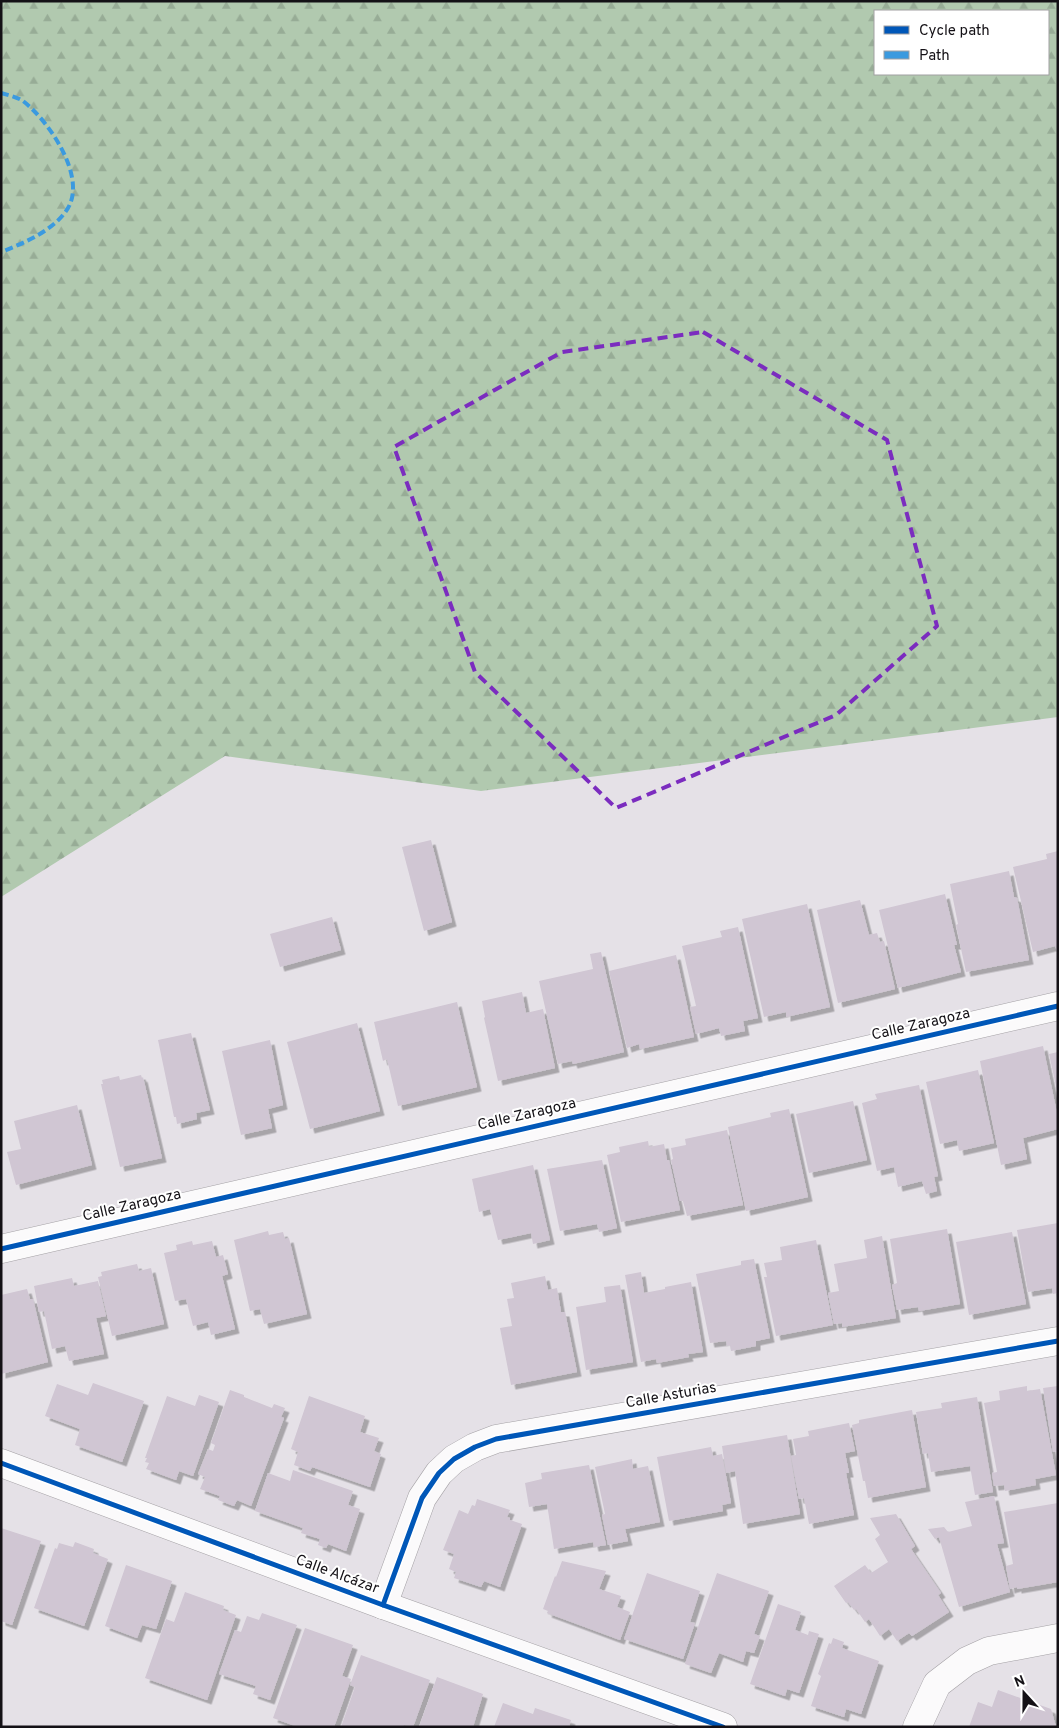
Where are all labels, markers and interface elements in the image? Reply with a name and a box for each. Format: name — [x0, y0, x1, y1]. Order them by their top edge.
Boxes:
legend — [874, 10, 1049, 75]
text: Cycle path — [919, 22, 990, 41]
text: Path — [919, 47, 950, 66]
street label: Calle Zaragoza — [870, 1004, 972, 1046]
street label: Calle Zaragoza — [476, 1094, 578, 1136]
street label: Calle Zaragoza — [81, 1185, 183, 1227]
street label: Calle Asturias — [624, 1379, 718, 1413]
street label: Calle Alcázar — [293, 1551, 381, 1599]
north arrow — [999, 1668, 1049, 1718]
text: N — [1012, 1673, 1028, 1692]

